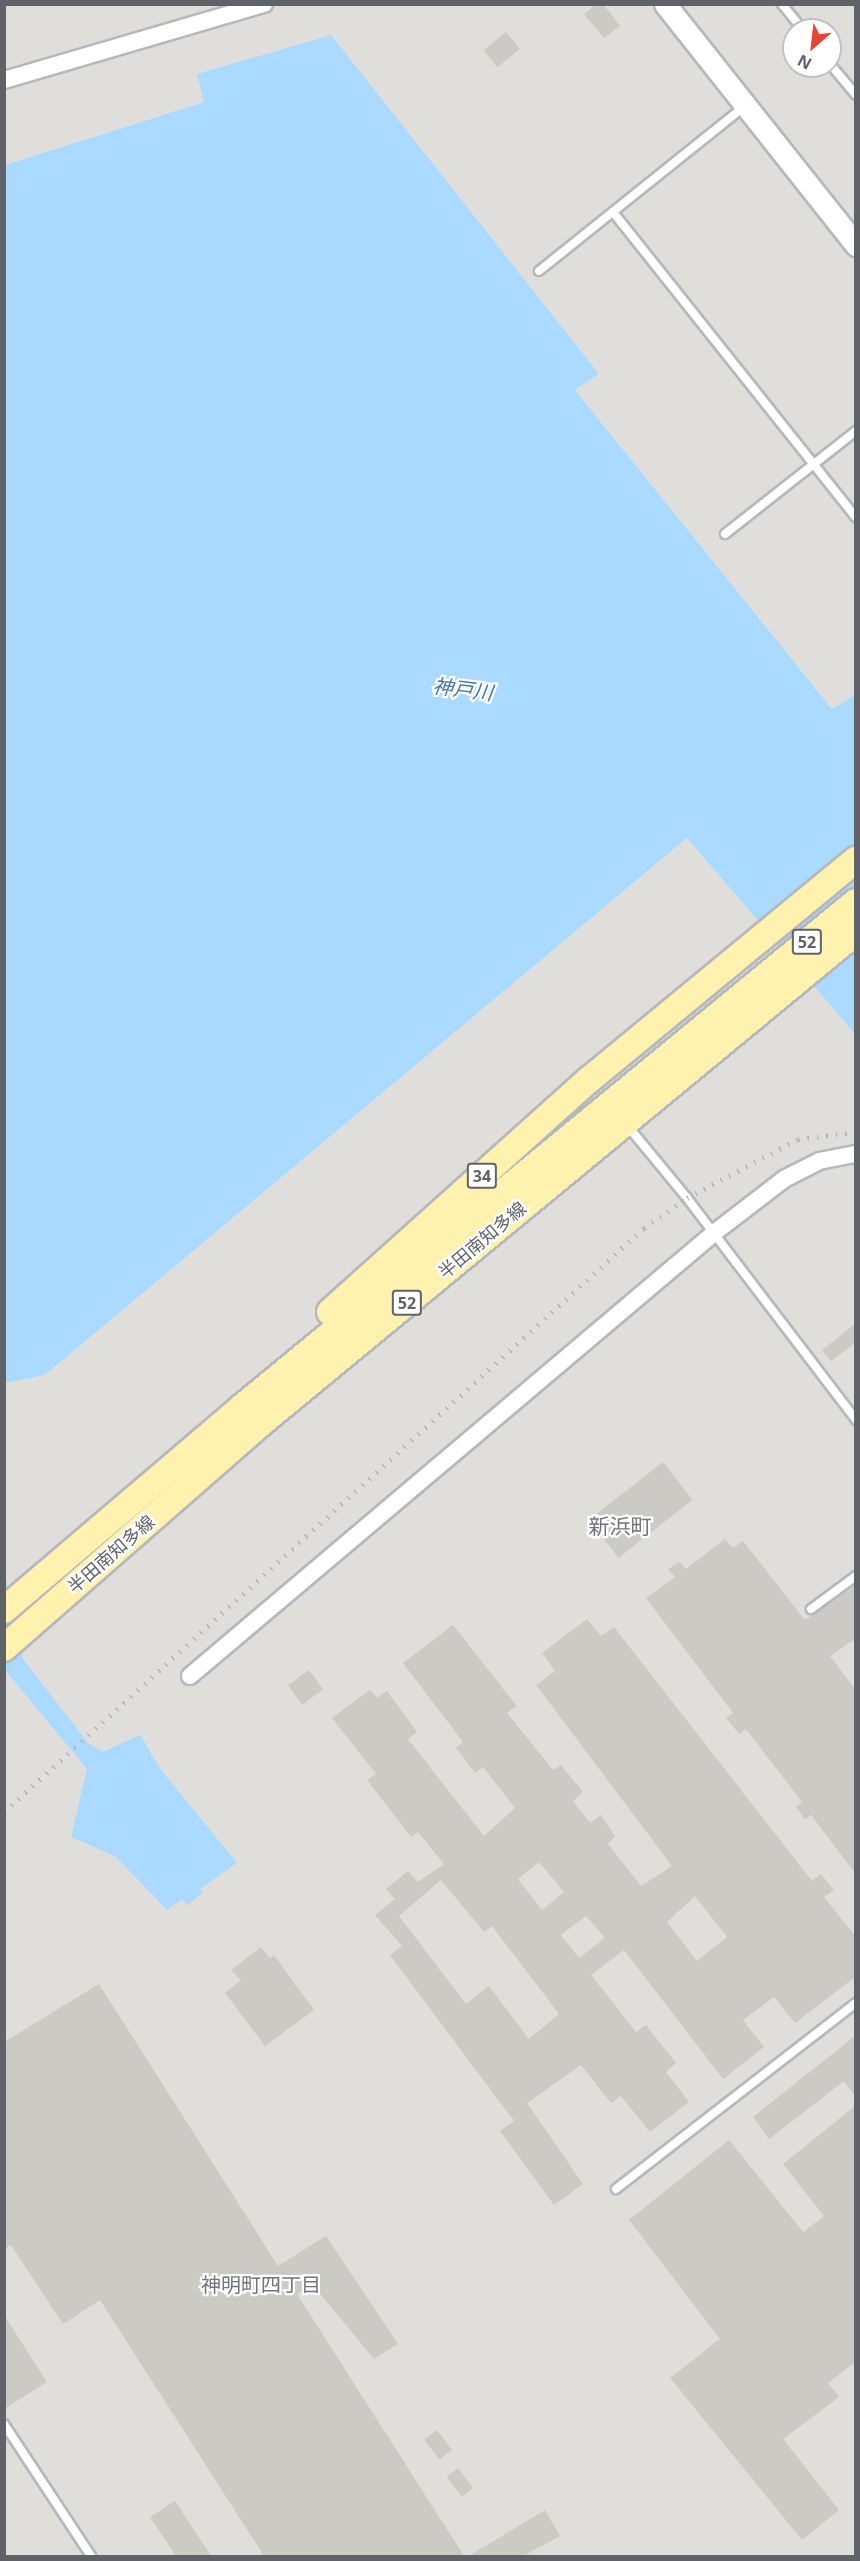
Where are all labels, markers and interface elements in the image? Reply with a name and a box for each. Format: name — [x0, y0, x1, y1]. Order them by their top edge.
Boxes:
north arrow — [782, 18, 842, 78]
text: N — [794, 49, 815, 75]
water label: 神戸川 — [432, 673, 494, 705]
road number: 52 — [790, 929, 824, 955]
road number: 34 — [466, 1163, 498, 1189]
street label: 半田南知多線 — [434, 1197, 530, 1283]
road number: 52 — [390, 1290, 424, 1316]
street label: 半田南知多線 — [63, 1510, 159, 1598]
district label: 新浜町 — [589, 1513, 651, 1539]
district label: 神明町四丁目 — [201, 2272, 321, 2296]

